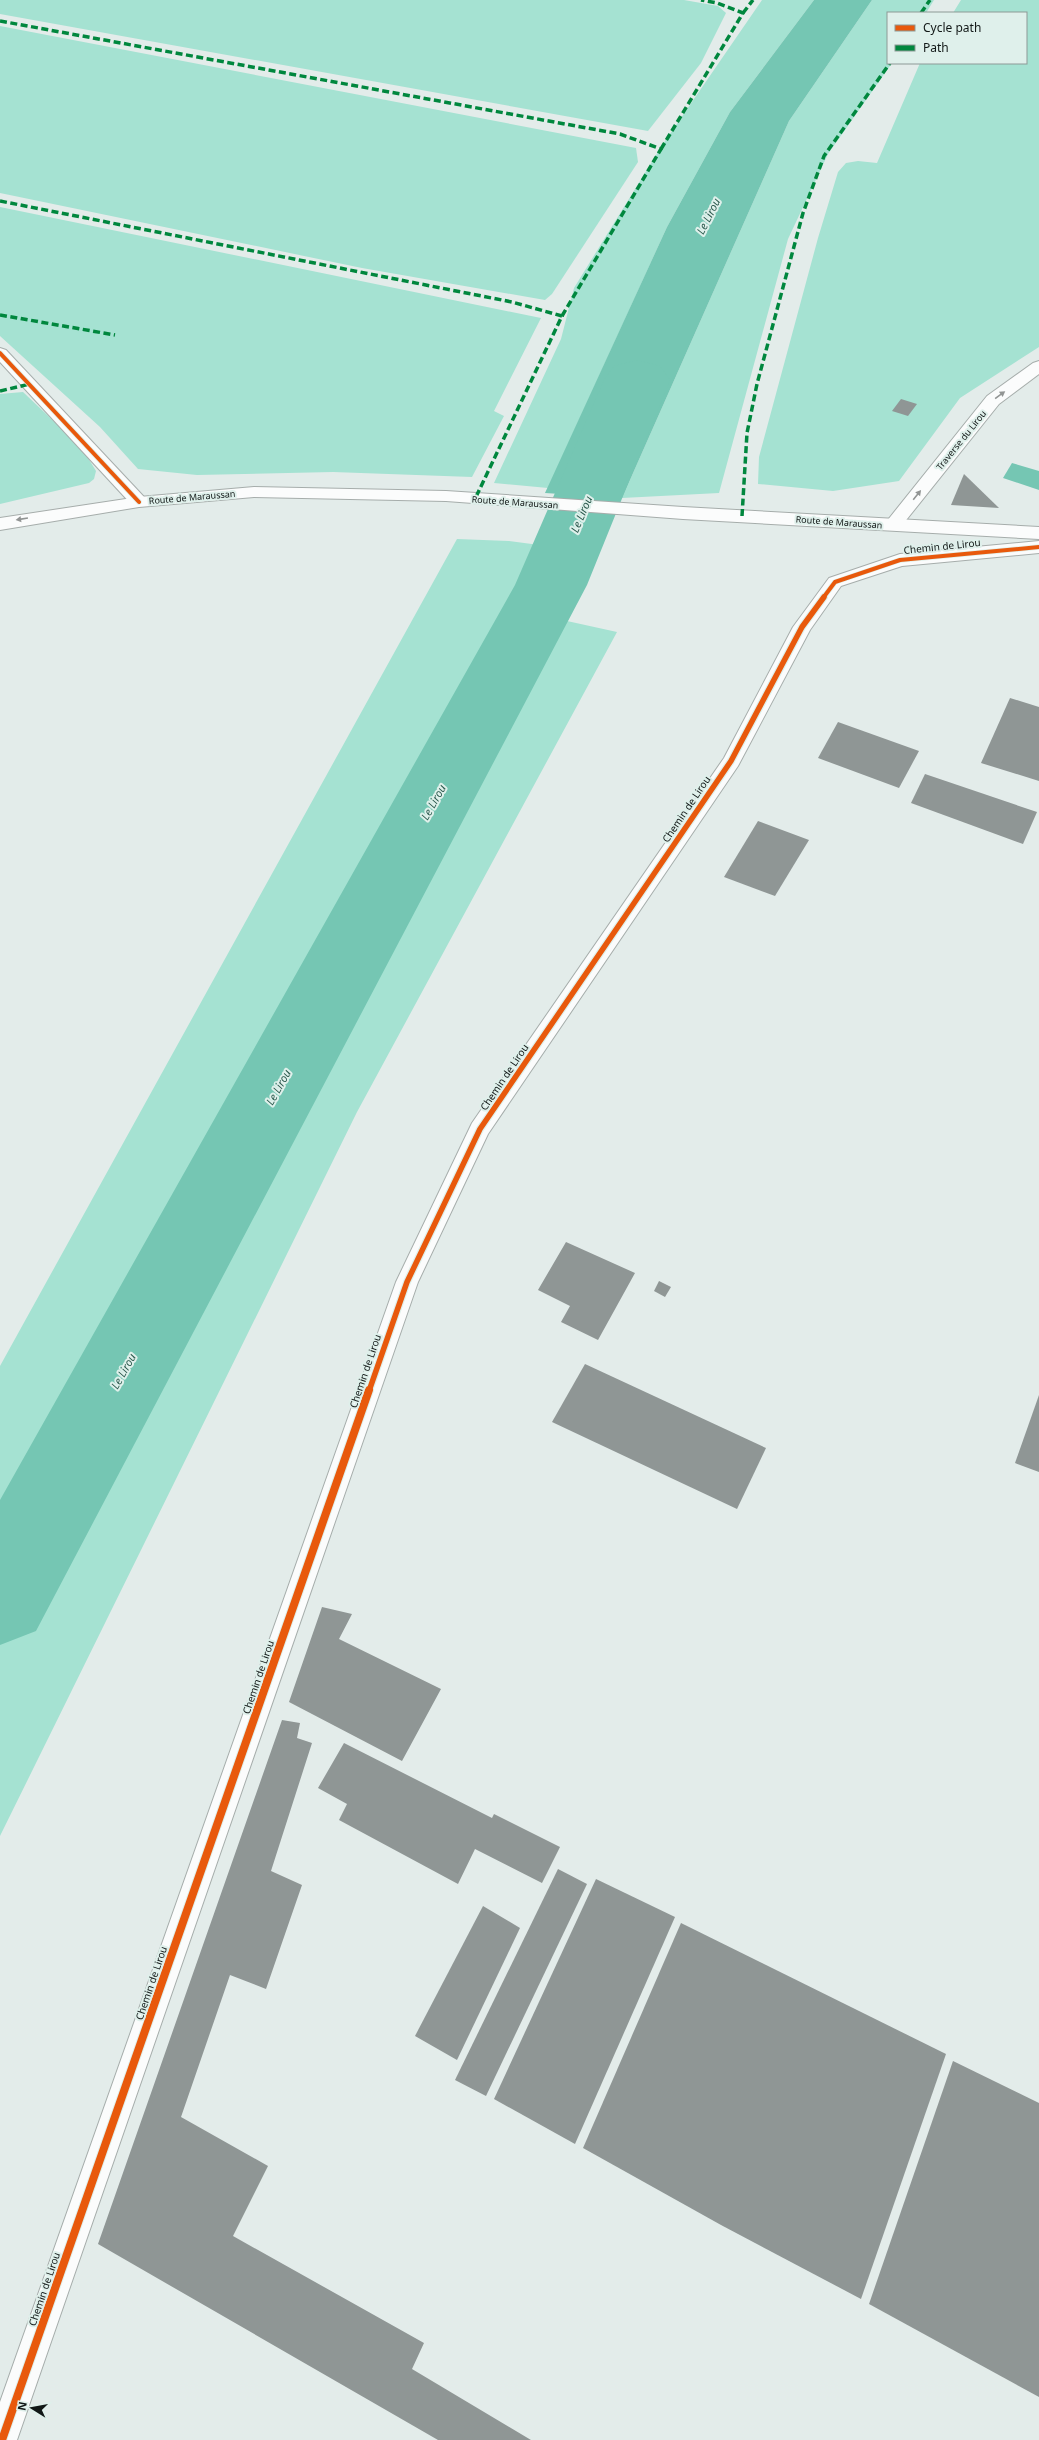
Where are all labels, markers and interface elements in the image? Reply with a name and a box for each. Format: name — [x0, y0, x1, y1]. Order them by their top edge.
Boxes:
legend — [887, 12, 1027, 64]
text: Cycle path — [923, 19, 981, 36]
text: Path — [923, 39, 949, 56]
water label: Le Lirou — [693, 195, 724, 237]
one-way arrow — [995, 391, 1005, 399]
street label: Traverse du Lirou — [933, 407, 989, 473]
street label: Route de Maraussan — [148, 487, 236, 507]
one-way arrow — [913, 489, 921, 500]
street label: Route de Maraussan — [471, 492, 559, 512]
water label: Le Lirou — [567, 493, 596, 535]
street label: Route de Maraussan — [795, 512, 883, 532]
one-way arrow — [16, 516, 28, 522]
street label: Chemin de Lirou — [903, 535, 981, 557]
street label: Chemin de Lirou — [659, 773, 713, 845]
water label: Le Lirou — [417, 781, 449, 822]
street label: Chemin de Lirou — [477, 1041, 531, 1113]
water label: Le Lirou — [262, 1066, 294, 1107]
street label: Chemin de Lirou — [346, 1332, 384, 1410]
water label: Le Lirou — [107, 1350, 139, 1391]
street label: Chemin de Lirou — [239, 1638, 277, 1716]
street label: Chemin de Lirou — [132, 1944, 170, 2022]
street label: Chemin de Lirou — [25, 2250, 63, 2328]
north arrow — [12, 2388, 52, 2428]
text: N — [13, 2400, 30, 2412]

